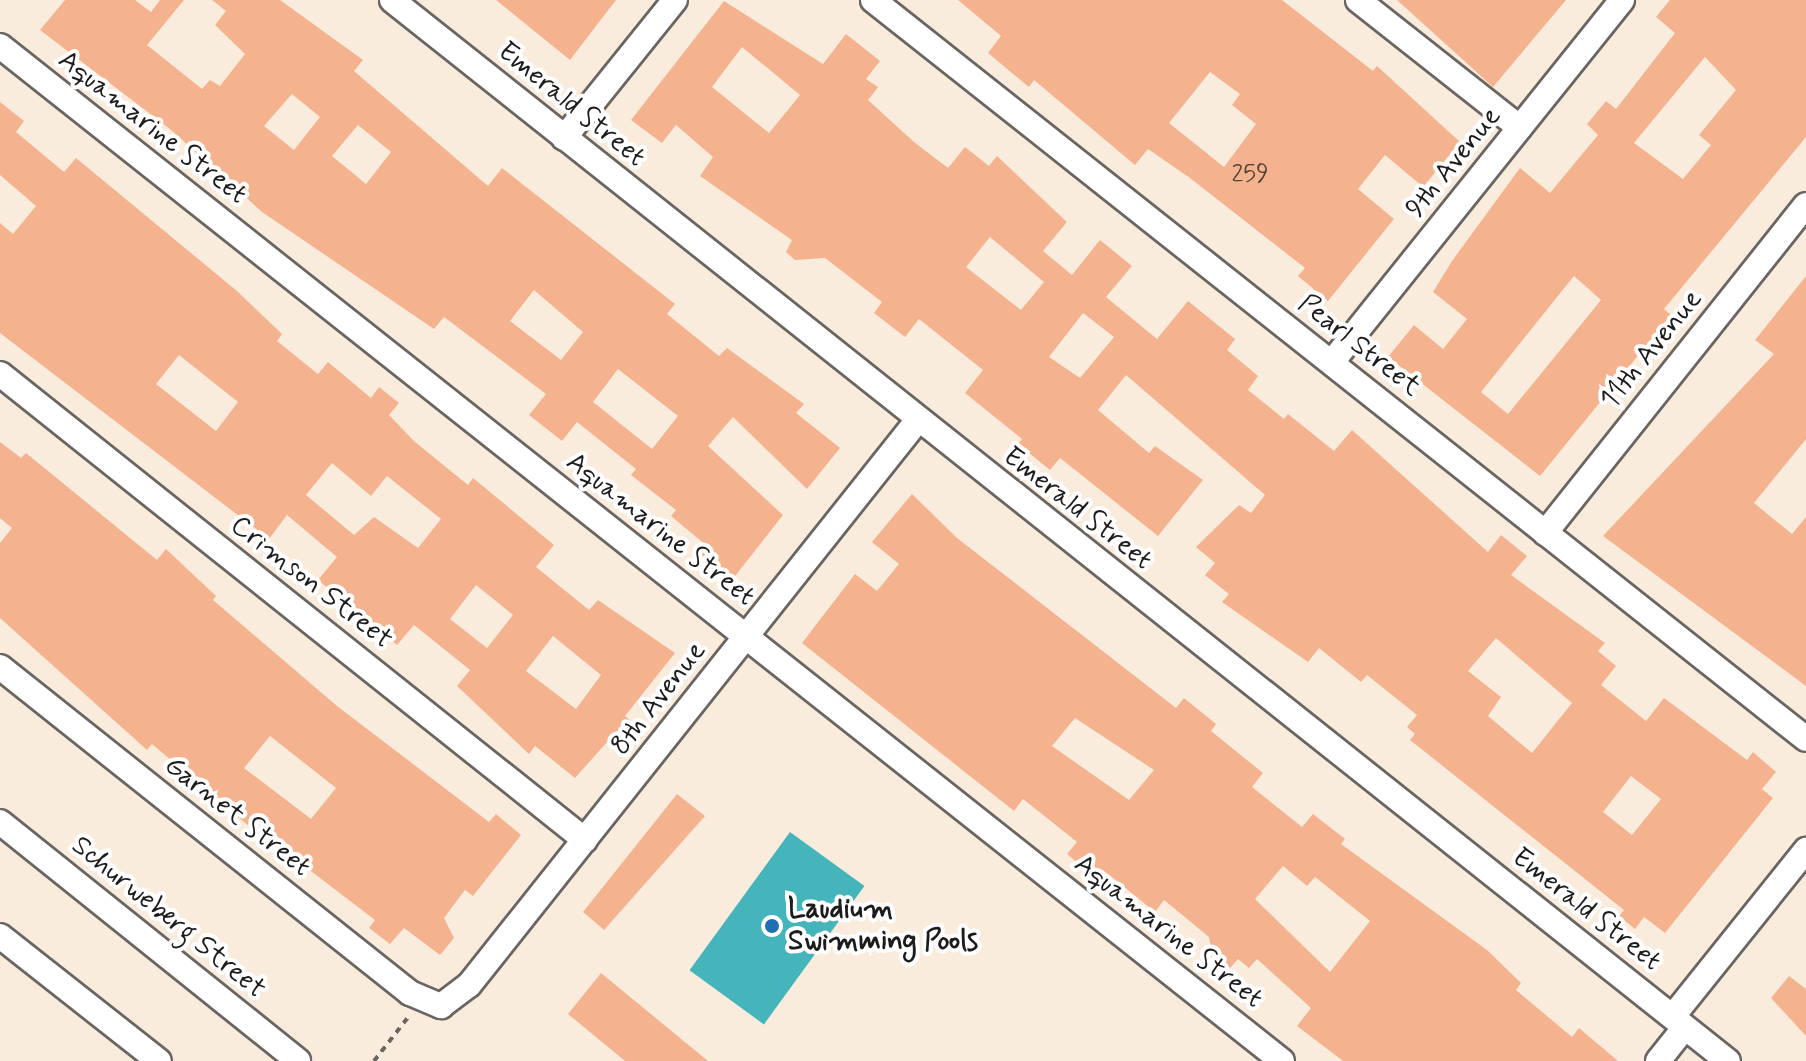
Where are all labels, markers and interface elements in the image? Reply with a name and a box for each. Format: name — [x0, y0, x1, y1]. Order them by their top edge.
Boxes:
street label: Emerald Street — [489, 34, 653, 176]
street label: Aquamarine Street — [49, 42, 255, 214]
street label: 9th Avenue — [1399, 101, 1509, 225]
house number: 259 — [1231, 161, 1269, 189]
street label: 11th Avenue — [1594, 284, 1710, 416]
street label: Pearl Street — [1291, 288, 1427, 404]
street label: Emerald Street — [994, 439, 1160, 579]
street label: Aquamarine Street — [557, 444, 763, 616]
street label: Crimson Street — [224, 510, 398, 656]
street label: 8th Avenue — [604, 636, 714, 762]
street label: Garnet Street — [155, 748, 319, 886]
street label: Schurweberg Street — [65, 830, 271, 1006]
street label: Emerald Street — [1503, 840, 1669, 980]
street label: Aquamarine Street — [1065, 846, 1271, 1018]
place label: Laudium Swimming Pools — [788, 893, 978, 959]
marker: Laudium Swimming Pools — [763, 917, 781, 935]

